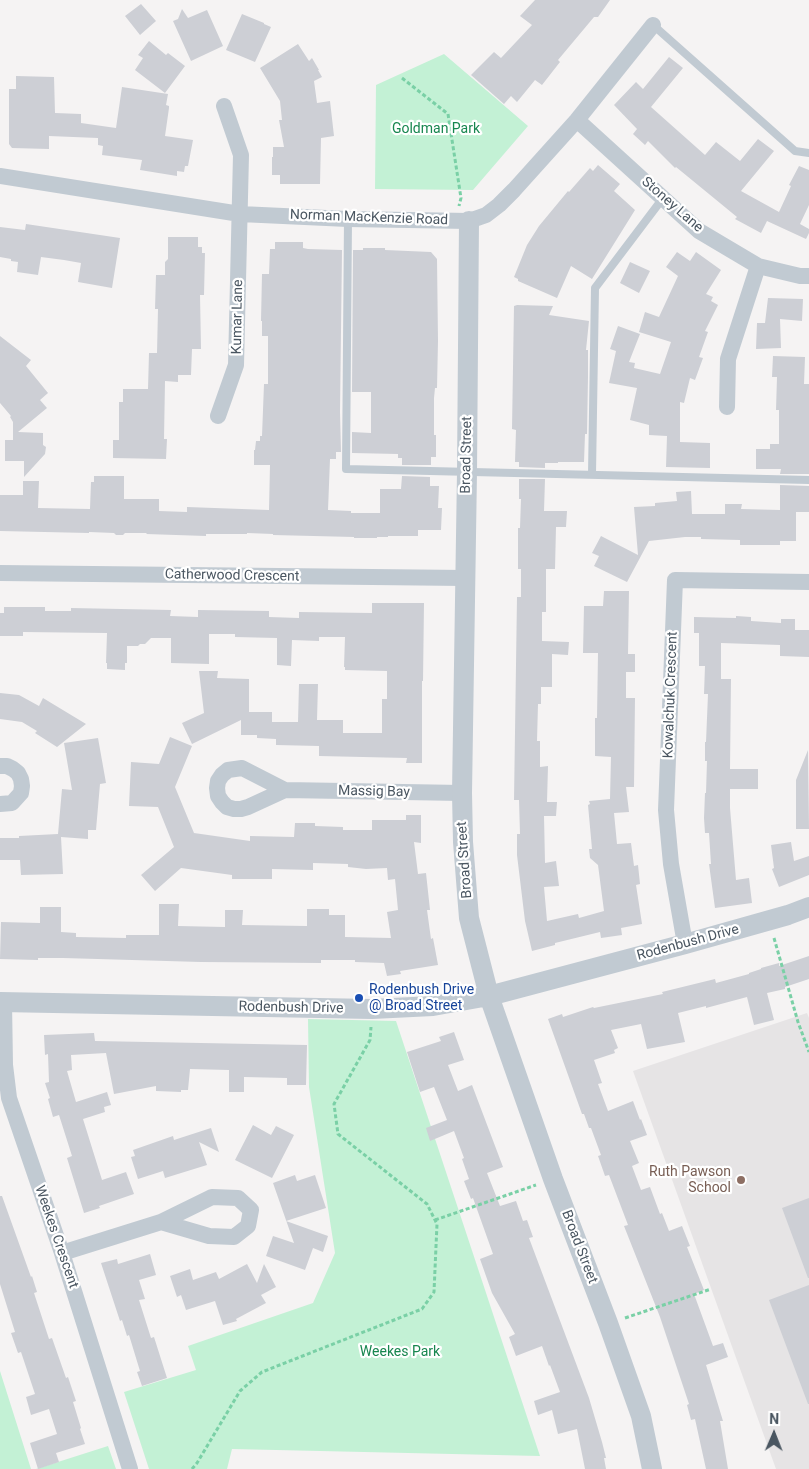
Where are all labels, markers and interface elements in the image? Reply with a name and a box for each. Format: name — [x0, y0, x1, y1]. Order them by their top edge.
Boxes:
park label: Goldman Park — [392, 121, 480, 137]
street label: Stoney Lane — [638, 174, 706, 236]
street label: Norman MacKenzie Road — [290, 207, 448, 229]
street label: Kumar Lane — [229, 279, 247, 355]
street label: Broad Street — [458, 416, 476, 494]
street label: Catherwood Crescent — [165, 566, 299, 586]
street label: Kowalchuk Crescent — [660, 631, 682, 759]
street label: Massig Bay — [338, 783, 410, 801]
street label: Broad Street — [454, 821, 476, 899]
street label: Rodenbush Drive — [635, 921, 741, 965]
place label: Rodenbush Drive @ Broad Street — [369, 982, 474, 1014]
marker: Rodenbush Drive @ Broad Street — [353, 992, 365, 1004]
street label: Rodenbush Drive — [238, 999, 344, 1017]
place label: Ruth Pawson School — [649, 1164, 731, 1196]
marker: Ruth Pawson School — [735, 1174, 747, 1186]
street label: Weekes Crescent — [31, 1183, 81, 1291]
street label: Broad Street — [557, 1208, 601, 1286]
park label: Weekes Park — [360, 1344, 440, 1360]
north arrow — [749, 1409, 799, 1459]
text: N — [769, 1411, 779, 1427]

